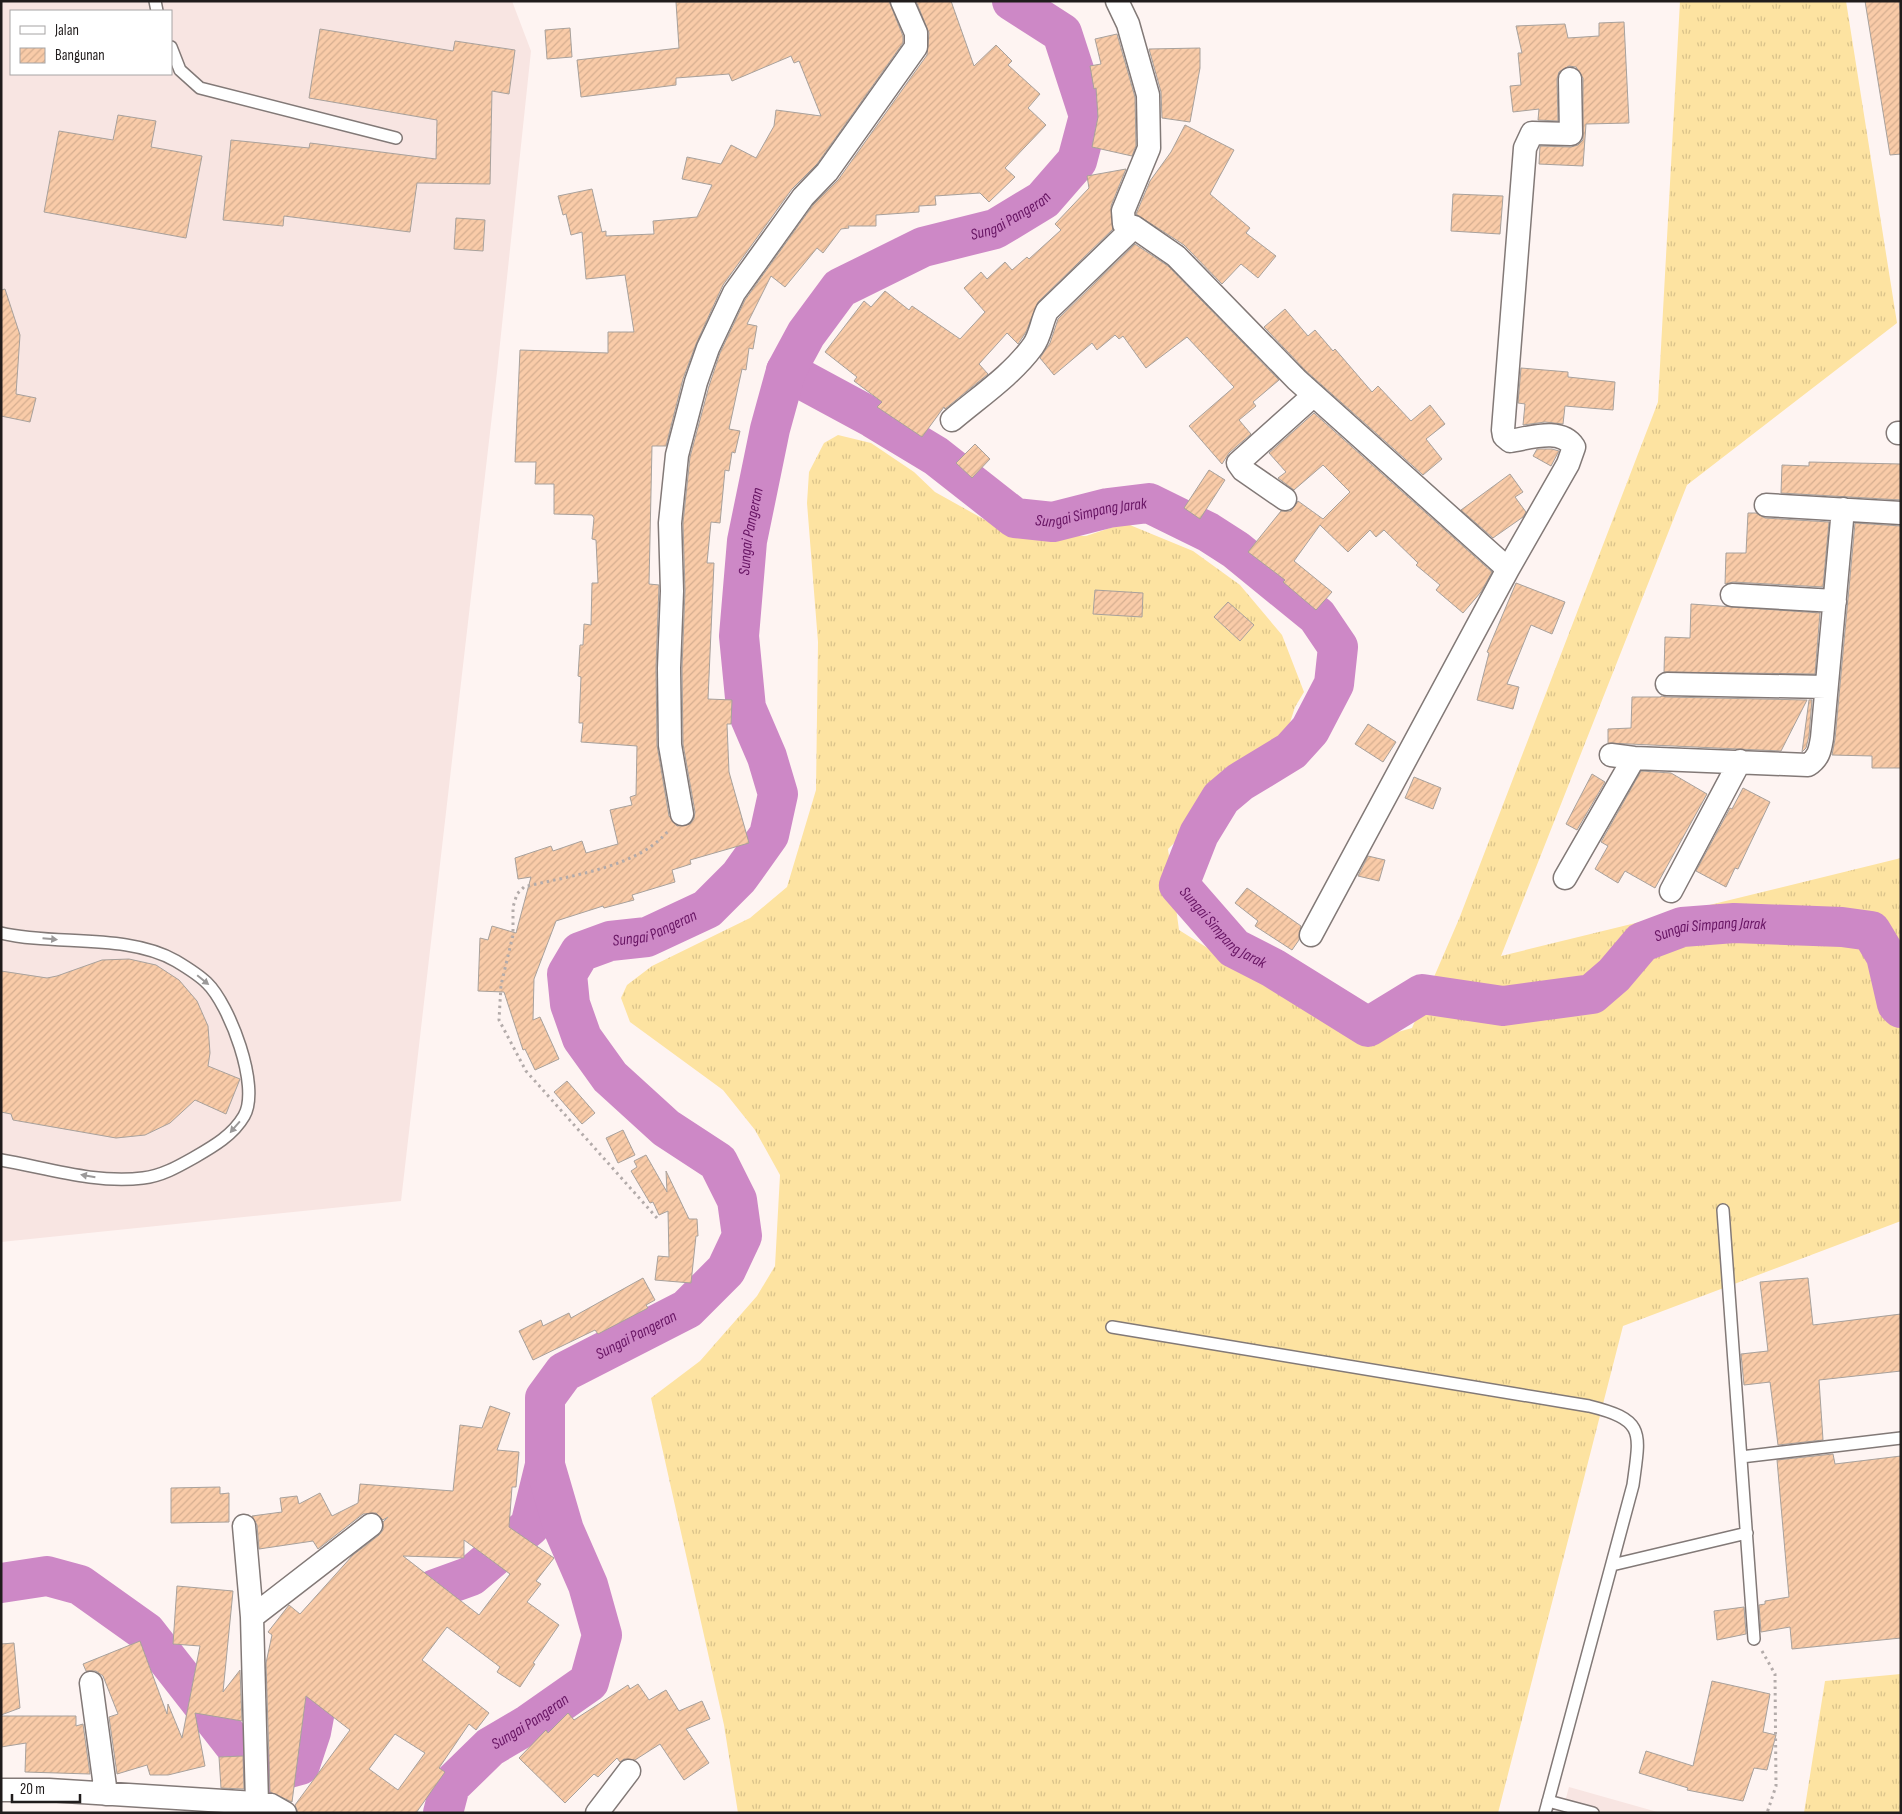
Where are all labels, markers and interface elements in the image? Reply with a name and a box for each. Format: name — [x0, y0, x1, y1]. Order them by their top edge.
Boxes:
legend — [10, 10, 172, 75]
text: Jalan — [54, 21, 79, 40]
text: Bangunan — [55, 46, 105, 65]
water label: Sungai Pangeran — [969, 188, 1055, 244]
water label: Sungai Pangeran — [735, 486, 767, 576]
water label: Sungai Simpang Jarak — [1034, 494, 1149, 532]
water label: Sungai Simpang Jarak — [1175, 883, 1270, 973]
water label: Sungai Pangeran — [611, 906, 700, 950]
water label: Sungai Simpang Jarak — [1652, 913, 1767, 946]
one-way arrow — [42, 935, 58, 943]
one-way arrow — [196, 975, 209, 986]
one-way arrow — [229, 1120, 241, 1132]
one-way arrow — [80, 1171, 96, 1179]
water label: Sungai Pangeran — [592, 1306, 680, 1364]
water label: Sungai Pangeran — [488, 1690, 573, 1754]
scale bar — [12, 1772, 80, 1804]
text: 20 m — [20, 1780, 45, 1799]

